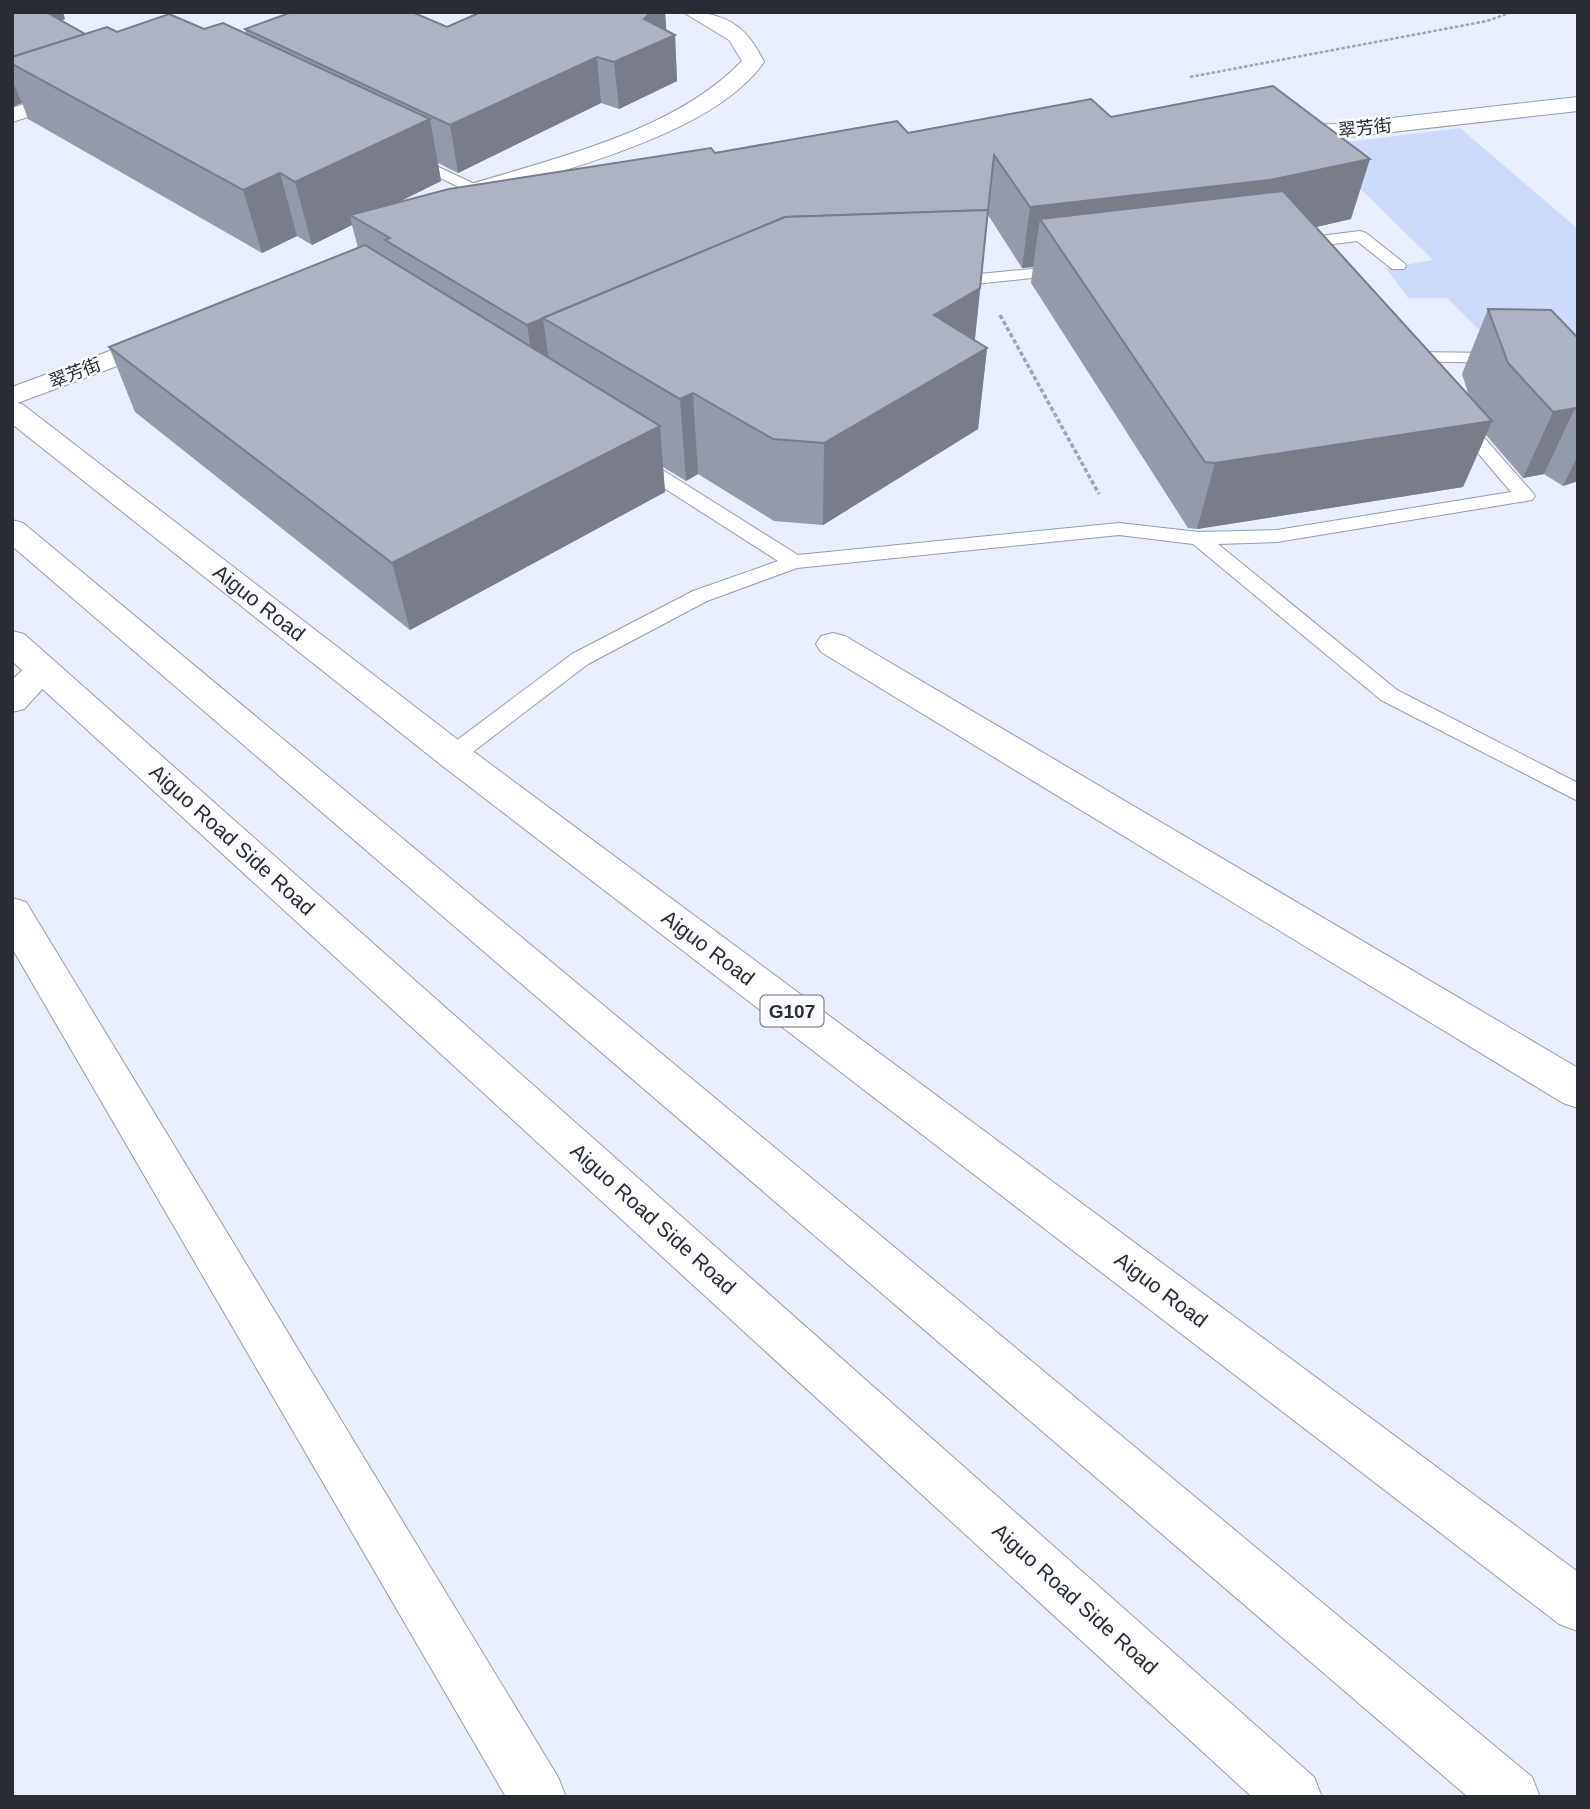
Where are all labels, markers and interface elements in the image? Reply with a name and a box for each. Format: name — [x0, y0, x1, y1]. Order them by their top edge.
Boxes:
street label: 翠芳街 — [1337, 115, 1393, 141]
street label: 翠芳街 — [46, 354, 104, 392]
street label: Aiguo Road — [209, 560, 310, 645]
street label: Aiguo Road Side Road — [145, 760, 319, 920]
street label: Aiguo Road — [658, 905, 759, 990]
road number: G107 — [760, 995, 824, 1026]
street label: Aiguo Road Side Road — [566, 1139, 740, 1299]
street label: Aiguo Road — [1111, 1247, 1212, 1332]
street label: Aiguo Road Side Road — [988, 1519, 1162, 1679]

